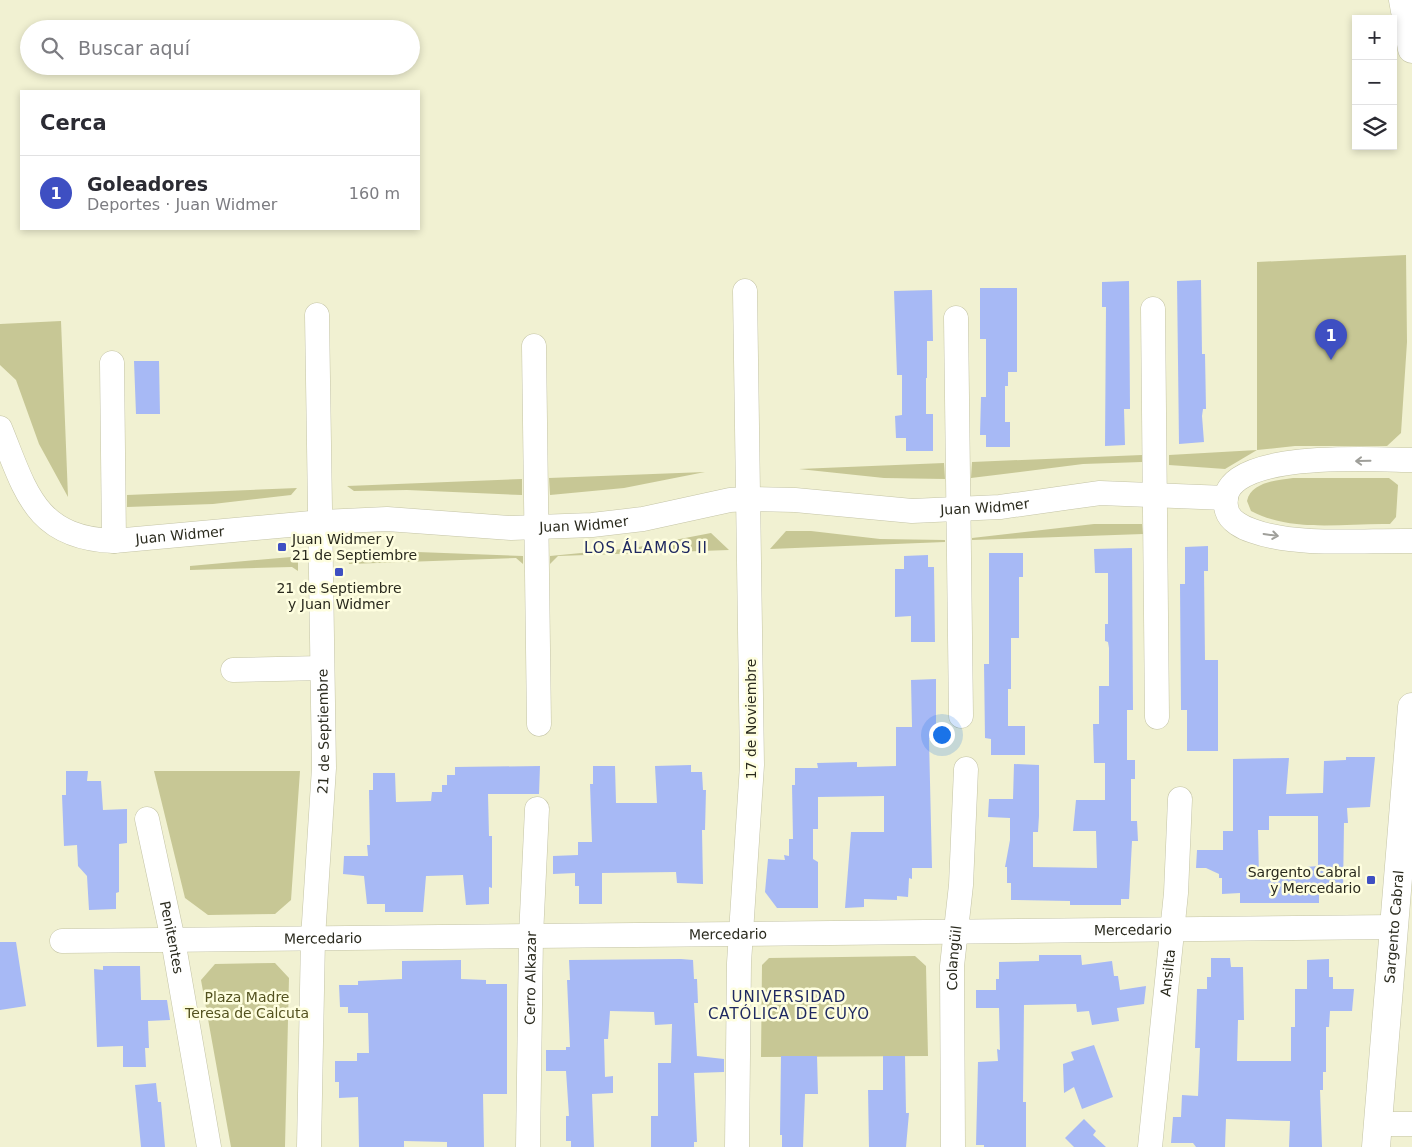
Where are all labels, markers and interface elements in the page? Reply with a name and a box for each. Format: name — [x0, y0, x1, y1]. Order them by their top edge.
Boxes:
map controls — [1352, 15, 1397, 150]
button: + — [1352, 15, 1397, 60]
search box — [20, 20, 420, 75]
icon: search — [38, 34, 66, 62]
text: Buscar aquí — [78, 37, 190, 59]
button: − — [1352, 60, 1397, 105]
button: layers — [1352, 105, 1397, 150]
text: Cerca — [40, 111, 107, 135]
text: Goleadores — [87, 173, 208, 195]
text: 1 — [50, 184, 62, 203]
text: 160 m — [349, 184, 400, 203]
text: Deportes · Juan Widmer — [87, 195, 277, 214]
pin: 1 — [1315, 319, 1347, 360]
one-way arrow — [1356, 456, 1372, 465]
street label: Juan Widmer — [939, 495, 1031, 518]
street label: Juan Widmer — [538, 513, 629, 535]
street label: Juan Widmer — [134, 523, 225, 547]
one-way arrow — [1263, 530, 1279, 540]
place label: Juan Widmer y 21 de Septiembre — [291, 531, 417, 563]
district label: LOS ÁLAMOS II — [584, 538, 708, 557]
marker: Juan Widmer y 21 de Septiembre — [276, 541, 288, 553]
marker: 21 de Septiembre y Juan Widmer — [333, 566, 345, 578]
place label: 21 de Septiembre y Juan Widmer — [276, 580, 402, 612]
street label: 17 de Noviembre — [743, 659, 759, 779]
street label: 21 de Septiembre — [314, 669, 332, 795]
your location — [929, 722, 955, 748]
place label: Sargento Cabral y Mercedario — [1248, 864, 1361, 896]
street label: Sargento Cabral — [1381, 870, 1407, 984]
marker: Sargento Cabral y Mercedario — [1365, 874, 1377, 886]
street label: Penitentes — [157, 900, 187, 975]
street label: Mercedario — [1094, 921, 1172, 938]
street label: Colangüil — [944, 925, 964, 991]
street label: Mercedario — [689, 926, 767, 942]
street label: Mercedario — [284, 930, 362, 947]
street label: Cerro Alkazar — [522, 930, 539, 1025]
street label: Ansilta — [1157, 948, 1178, 997]
district label: UNIVERSIDAD CATÓLICA DE CUYO — [708, 988, 870, 1023]
park label: Plaza Madre Teresa de Calcuta — [184, 989, 309, 1021]

